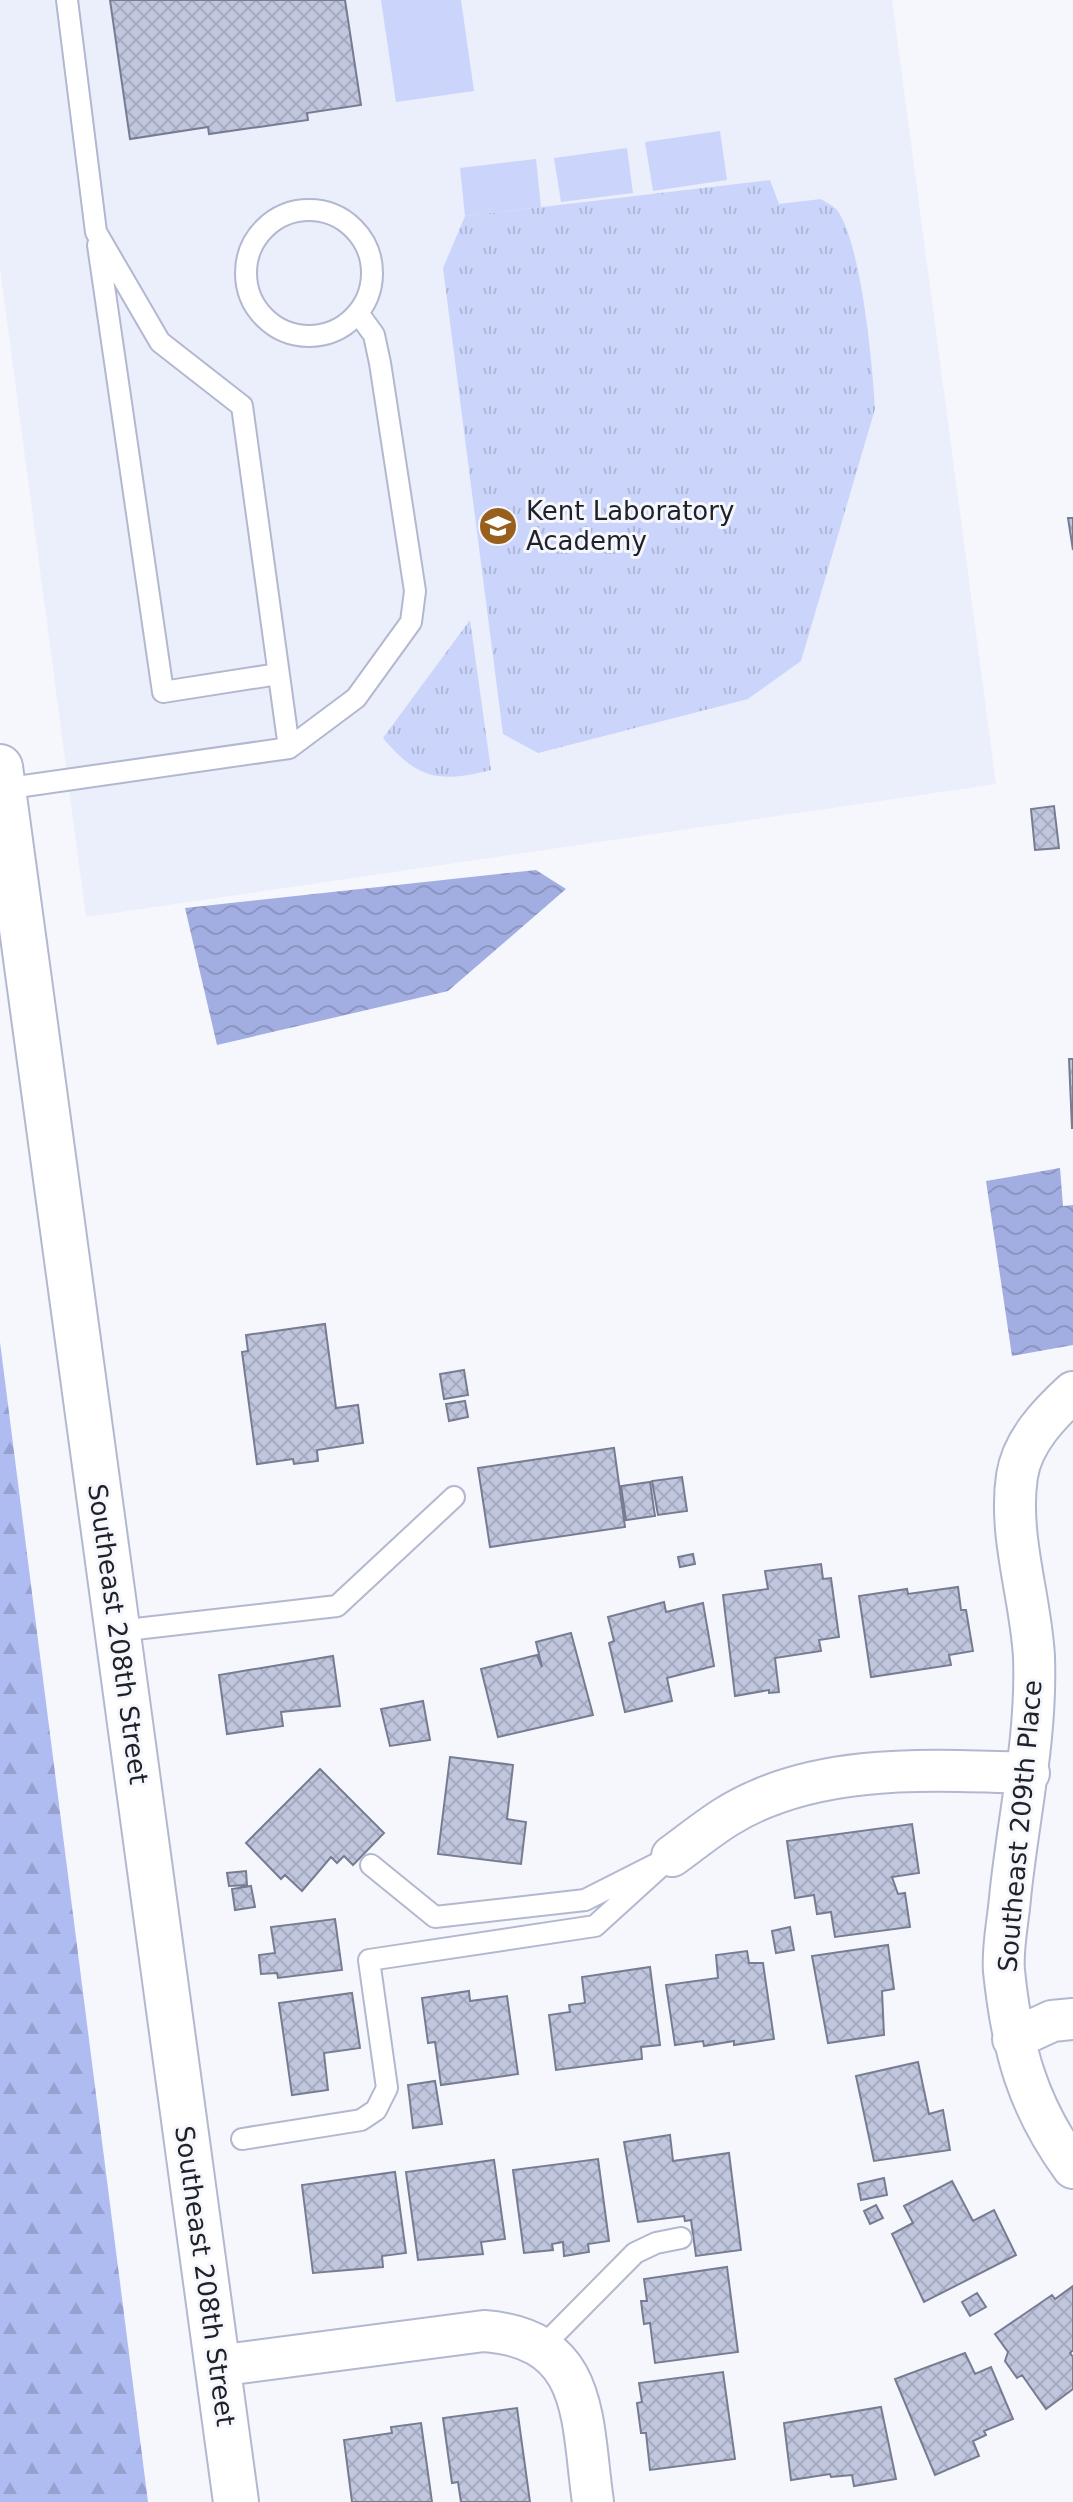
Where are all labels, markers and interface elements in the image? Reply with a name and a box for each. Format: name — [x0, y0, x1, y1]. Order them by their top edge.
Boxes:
place label: Kent Laboratory Academy — [526, 496, 734, 556]
school or university icon: Kent Laboratory Academy — [477, 505, 519, 547]
street label: Southeast 208th Street — [82, 1482, 154, 1786]
street label: Southeast 209th Place — [992, 1679, 1048, 1973]
street label: Southeast 208th Street — [169, 2124, 241, 2428]

